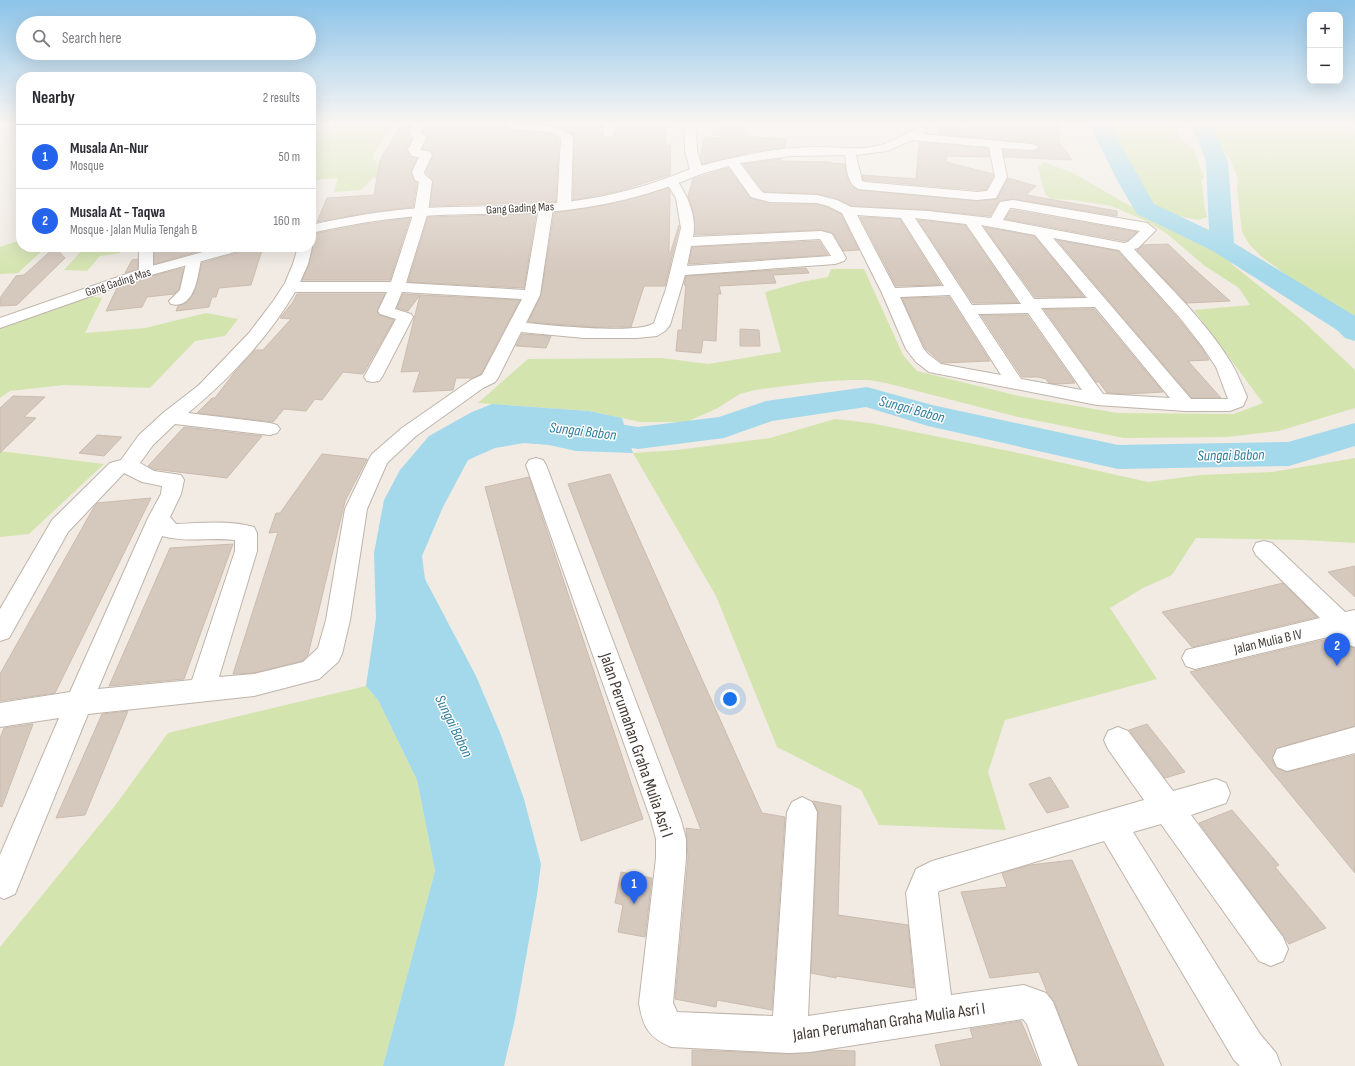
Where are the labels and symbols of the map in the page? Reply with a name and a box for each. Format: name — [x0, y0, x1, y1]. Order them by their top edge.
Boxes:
street label: Gang Gading Mas — [486, 199, 554, 218]
street label: Gang Gading Mas — [83, 265, 153, 300]
water label: Sungai Babon — [877, 392, 947, 427]
water label: Sungai Babon — [549, 418, 617, 445]
water label: Sungai Babon — [1197, 445, 1265, 466]
street label: Jalan Mulia B IV — [1231, 625, 1304, 658]
pin: 2 — [1324, 633, 1350, 666]
street label: Jalan Perumahan Graha Mulia Asri I — [595, 649, 677, 840]
your location — [720, 689, 740, 709]
water label: Sungai Babon — [430, 692, 477, 761]
pin: 1 — [621, 871, 647, 904]
street label: Jalan Perumahan Graha Mulia Asri I — [791, 999, 987, 1046]

